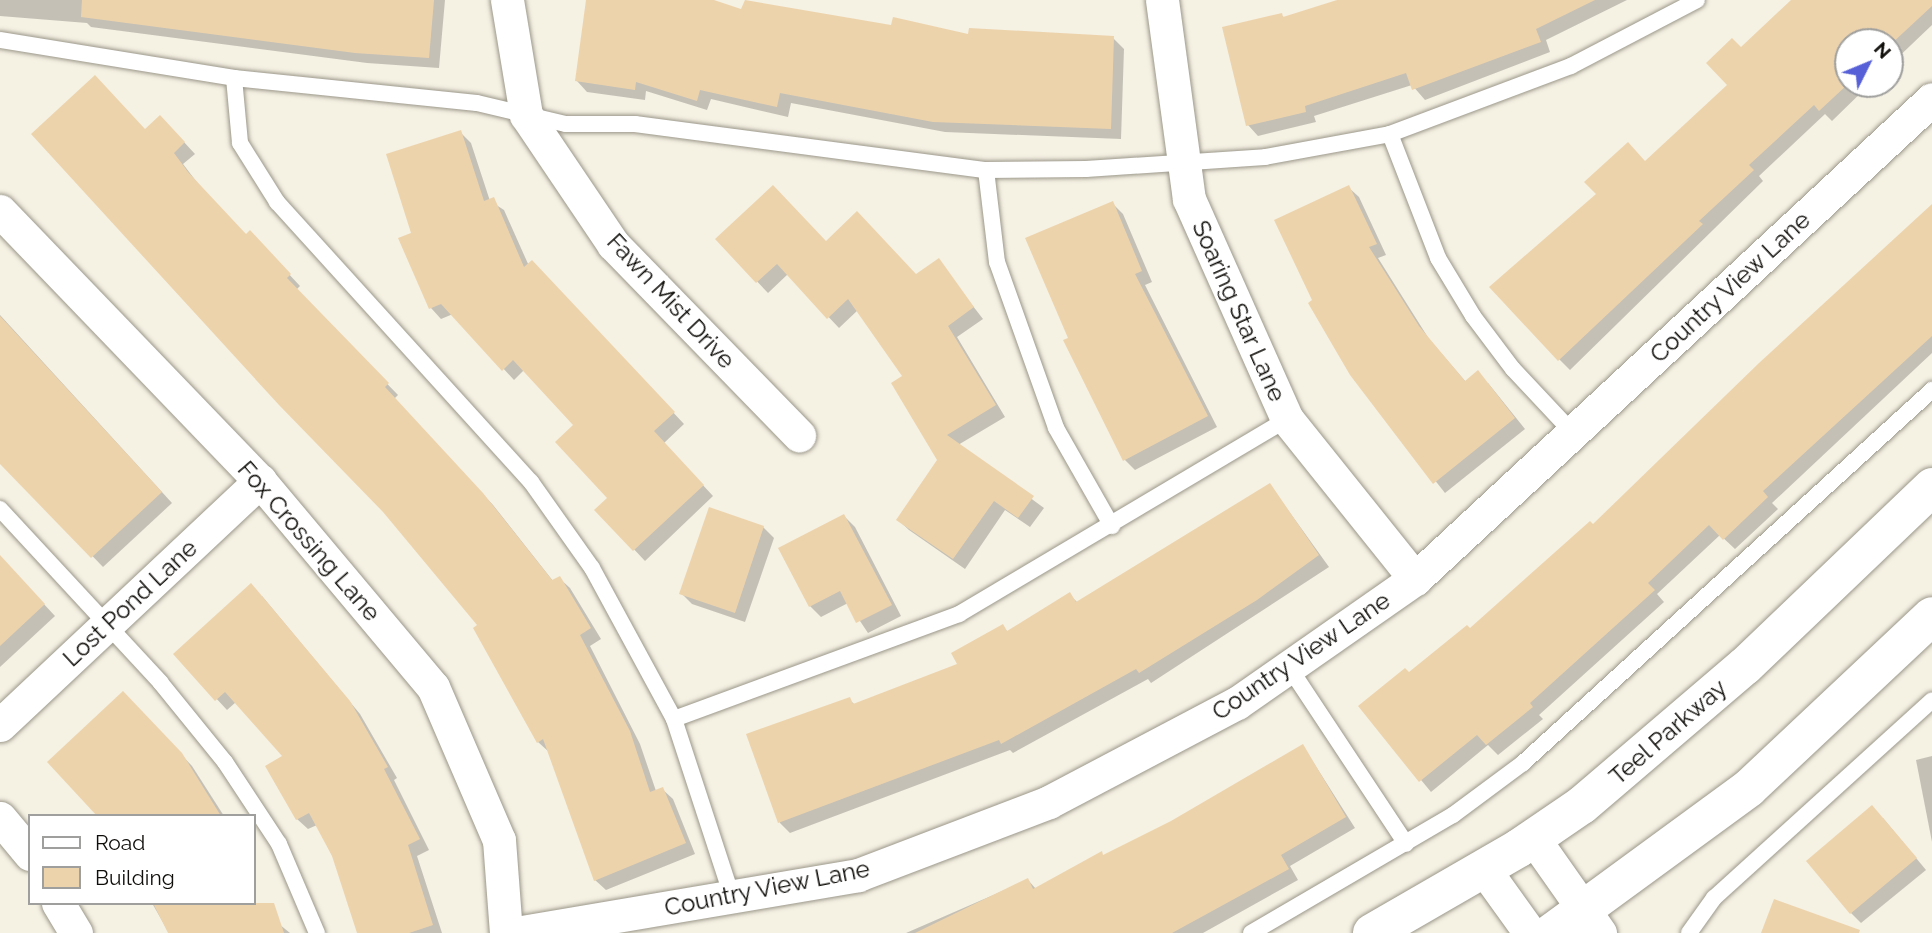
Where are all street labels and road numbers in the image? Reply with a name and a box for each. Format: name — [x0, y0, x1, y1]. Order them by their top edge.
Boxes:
street label: Country View Lane — [1643, 205, 1817, 369]
street label: Soaring Star Lane — [1186, 216, 1292, 406]
street label: Fawn Mist Drive — [601, 227, 741, 375]
street label: Fox Crossing Lane — [232, 455, 386, 627]
street label: Lost Pond Lane — [57, 534, 203, 672]
street label: Country View Lane — [1206, 585, 1396, 727]
street label: Teel Parkway — [1603, 673, 1733, 791]
street label: Country View Lane — [661, 854, 873, 922]

